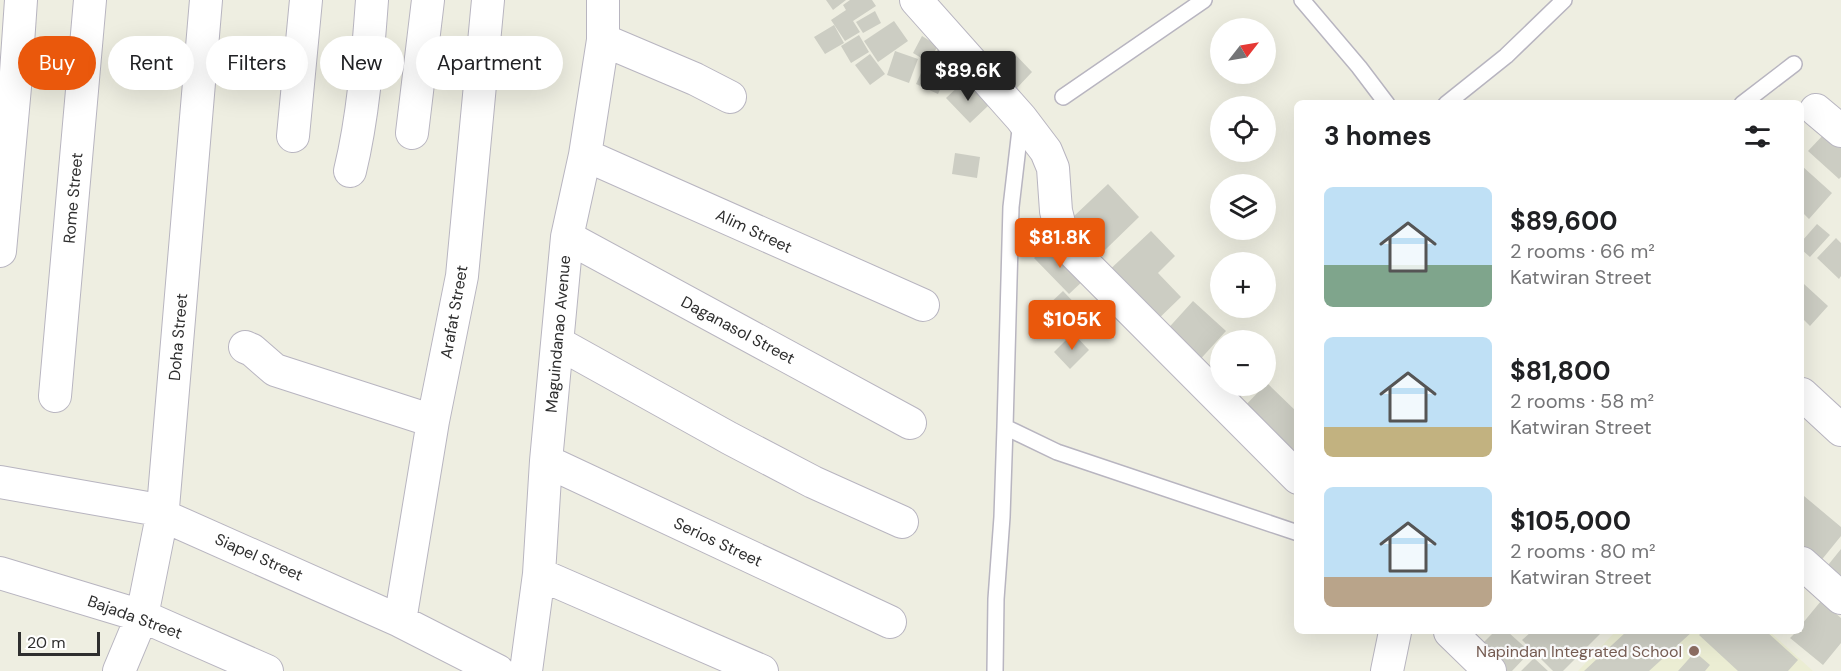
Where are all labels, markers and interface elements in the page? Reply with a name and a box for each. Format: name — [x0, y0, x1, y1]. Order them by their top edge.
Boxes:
north arrow — [1210, 18, 1276, 84]
map controls — [1210, 18, 1276, 396]
chip: Buy — [18, 36, 96, 90]
chip: Rent — [108, 36, 194, 90]
chip: Filters — [206, 36, 308, 90]
chip: New — [320, 36, 404, 90]
chip: Apartment — [416, 36, 563, 90]
pin: $89.6K — [919, 51, 1017, 102]
text: $89.6K — [935, 57, 1001, 83]
button: locate — [1210, 96, 1276, 162]
text: 3 homes — [1324, 119, 1432, 153]
icon: filters — [1741, 120, 1774, 153]
street label: Rome Street — [59, 152, 87, 244]
button: layers — [1210, 174, 1276, 240]
street label: Alim Street — [712, 204, 796, 258]
text: $89,600 — [1510, 204, 1618, 238]
icon: home — [1372, 211, 1444, 283]
pin: $81.8K — [1011, 218, 1109, 269]
text: $81.8K — [1029, 224, 1091, 250]
text: 2 rooms · 66 m² — [1510, 238, 1655, 264]
button: + — [1210, 252, 1276, 318]
street label: Maguindanao Avenue — [541, 254, 575, 414]
street label: Arafat Street — [435, 264, 473, 360]
text: Katwiran Street — [1510, 264, 1652, 290]
street label: Daganasol Street — [677, 291, 799, 369]
street label: Doha Street — [164, 292, 192, 382]
pin: $105K — [1030, 300, 1114, 351]
text: $105K — [1043, 306, 1101, 332]
button: − — [1210, 330, 1276, 396]
text: $81,800 — [1510, 354, 1611, 388]
icon: home — [1372, 361, 1444, 433]
text: 2 rooms · 58 m² — [1510, 388, 1654, 414]
text: Katwiran Street — [1510, 414, 1652, 440]
text: $105,000 — [1510, 504, 1631, 538]
icon: home — [1372, 511, 1444, 583]
street label: Serios Street — [670, 512, 766, 572]
street label: Siapel Street — [212, 528, 306, 586]
text: 2 rooms · 80 m² — [1510, 538, 1656, 564]
text: Katwiran Street — [1510, 564, 1652, 590]
street label: Bajada Street — [85, 590, 185, 644]
scale bar — [18, 629, 100, 656]
text: 20 m — [27, 632, 66, 653]
place label: Napindan Integrated School — [1476, 641, 1682, 662]
marker: Napindan Integrated School — [1687, 644, 1701, 658]

